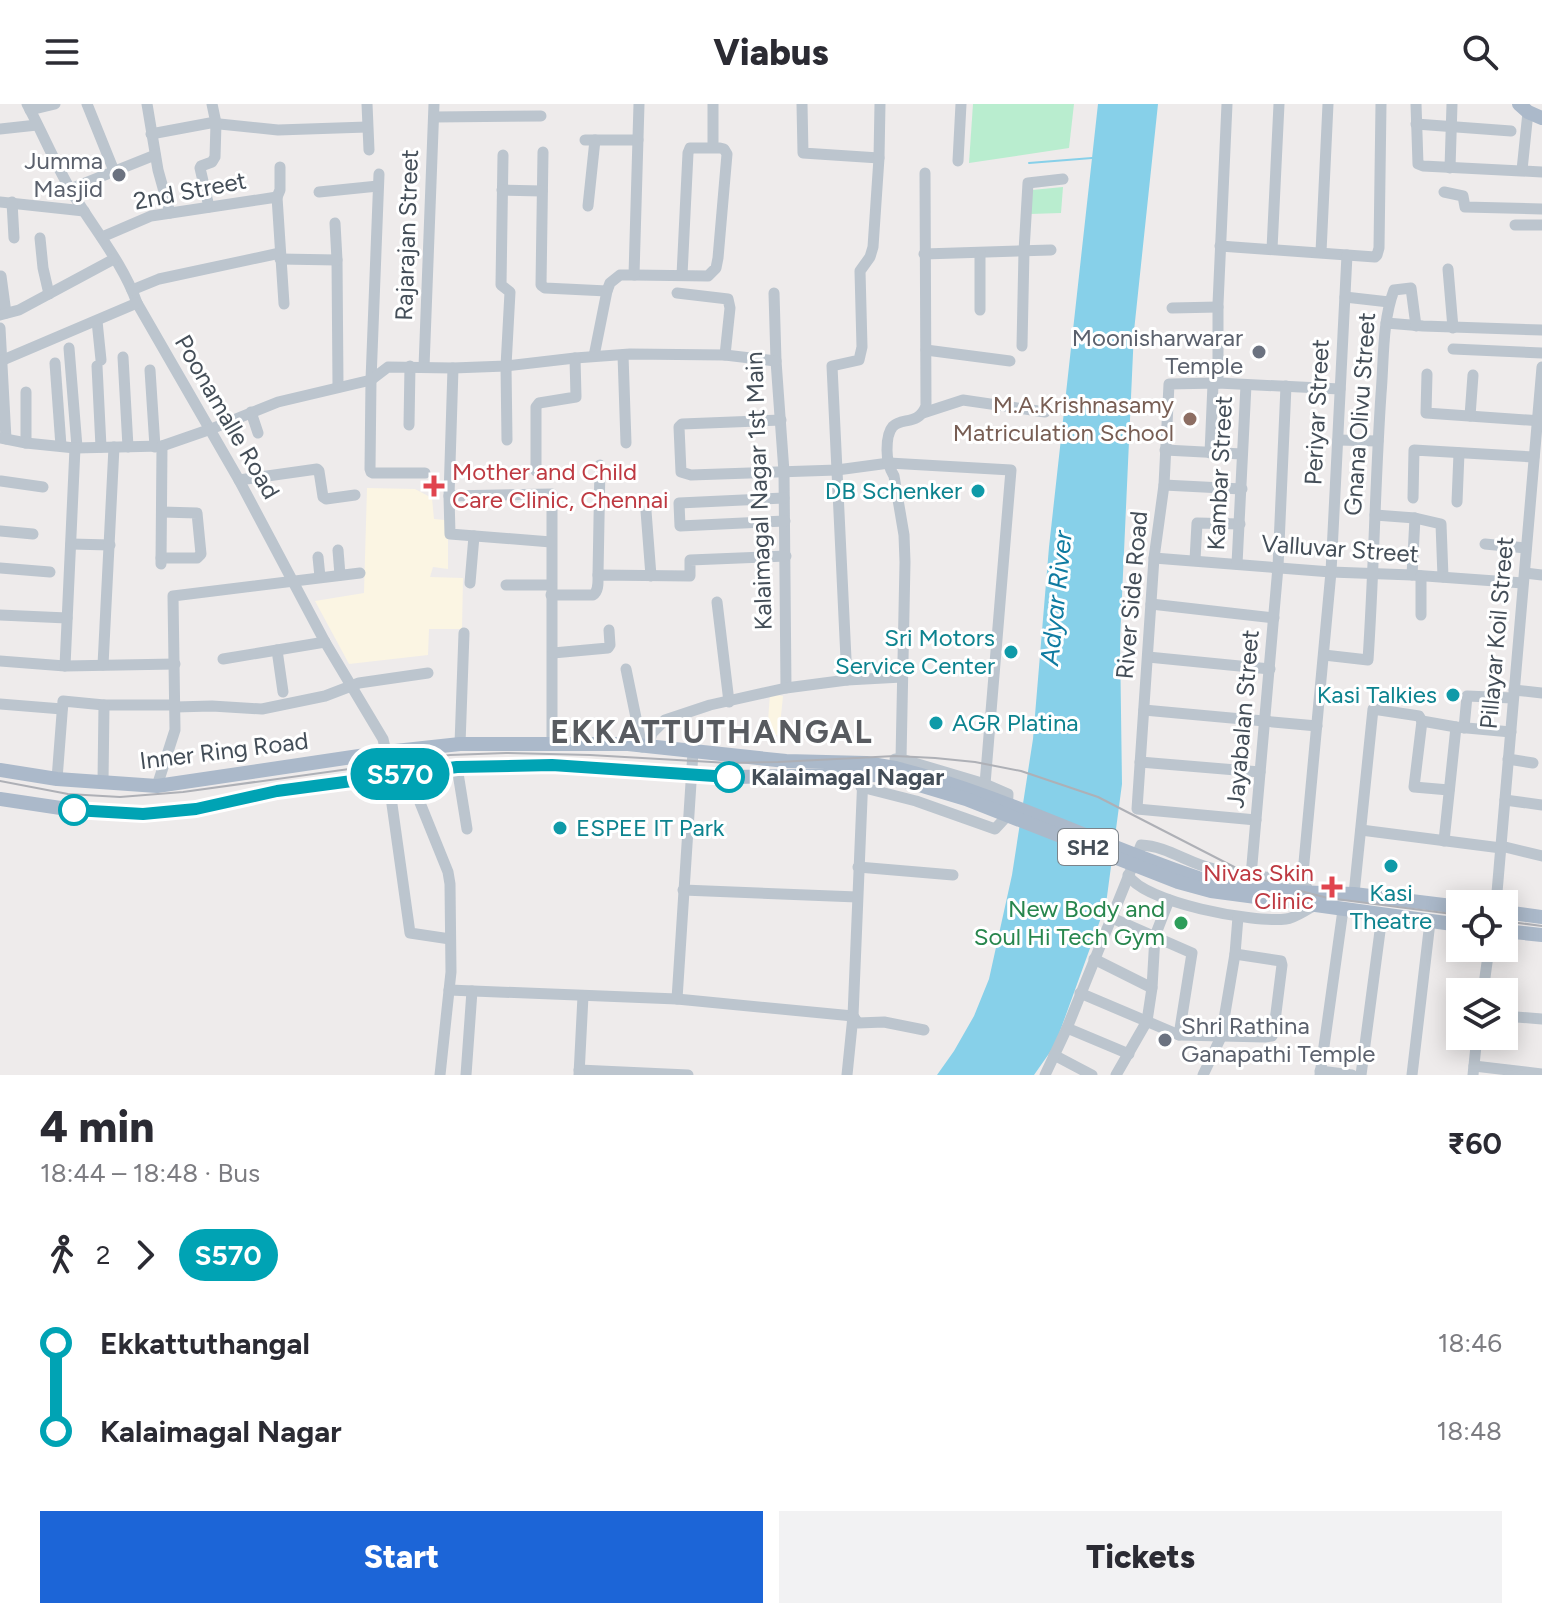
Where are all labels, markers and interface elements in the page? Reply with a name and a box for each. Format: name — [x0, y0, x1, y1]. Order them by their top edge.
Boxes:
icon: menu — [40, 30, 84, 74]
icon: search — [1458, 30, 1502, 74]
text: Viabus — [713, 31, 829, 74]
place label: Jumma Masjid — [24, 146, 103, 203]
street label: Rajarajan Street — [389, 149, 424, 321]
street label: 2nd Street — [131, 165, 249, 216]
marker: Jumma Masjid — [110, 166, 128, 184]
street label: Gnana Olivu Street — [1338, 311, 1381, 517]
place label: Moonisharwarar Temple — [1072, 323, 1243, 380]
street label: Poonamalle Road — [169, 330, 286, 504]
street label: Periyar Street — [1298, 338, 1335, 486]
marker: Moonisharwarar Temple — [1250, 343, 1268, 361]
street label: Kalaimagal Nagar 1st Main — [739, 351, 778, 631]
place label: M.A.Krishnasamy Matriculation School — [953, 390, 1174, 447]
street label: Kambar Street — [1201, 395, 1238, 551]
marker: M.A.Krishnasamy Matriculation School — [1181, 410, 1199, 428]
place label: Mother and Child Care Clinic, Chennai — [452, 457, 669, 514]
marker: Mother and Child Care Clinic, Chennai — [423, 475, 445, 497]
place label: DB Schenker — [825, 476, 962, 505]
marker: DB Schenker — [969, 482, 987, 500]
street label: River Side Road — [1110, 510, 1153, 680]
water label: Adyar River — [1033, 528, 1079, 668]
street label: Valluvar Street — [1260, 529, 1420, 568]
street label: Pillayar Koil Street — [1474, 536, 1519, 730]
place label: Sri Motors Service Center — [835, 623, 995, 680]
street label: Jayabalan Street — [1220, 628, 1265, 810]
marker: Sri Motors Service Center — [1002, 643, 1020, 661]
place label: Kasi Talkies — [1317, 680, 1437, 709]
marker: Kasi Talkies — [1444, 686, 1462, 704]
place label: AGR Platina — [952, 708, 1079, 737]
district label: EKKATTUTHANGAL — [550, 713, 874, 751]
marker: AGR Platina — [927, 714, 945, 732]
street label: Inner Ring Road — [138, 726, 310, 775]
line badge: S570 — [344, 748, 456, 800]
text: S570 — [367, 757, 433, 791]
marker: Kalaimagal Nagar — [714, 762, 744, 792]
place label: Kalaimagal Nagar — [751, 762, 944, 791]
unlabelled marker — [59, 795, 89, 825]
place label: ESPEE IT Park — [576, 813, 725, 842]
marker: ESPEE IT Park — [551, 819, 569, 837]
road number: SH2 — [1058, 829, 1118, 865]
marker: Kasi Theatre — [1382, 857, 1400, 875]
place label: Nivas Skin Clinic — [1203, 858, 1314, 915]
marker: Nivas Skin Clinic — [1321, 876, 1343, 898]
place label: Kasi Theatre — [1350, 878, 1432, 935]
map controls — [1446, 890, 1518, 1050]
button: locate — [1446, 890, 1518, 962]
place label: New Body and Soul Hi Tech Gym — [974, 894, 1165, 951]
marker: New Body and Soul Hi Tech Gym — [1172, 914, 1190, 932]
button: layers — [1446, 978, 1518, 1050]
place label: Shri Rathina Ganapathi Temple — [1181, 1011, 1375, 1068]
marker: Shri Rathina Ganapathi Temple — [1156, 1031, 1174, 1049]
text: 4 min — [40, 1100, 155, 1153]
text: ₹60 — [1447, 1125, 1502, 1162]
text: 18:44 – 18:48 · Bus — [40, 1157, 260, 1189]
icon: walk — [40, 1233, 84, 1277]
icon: forward — [123, 1233, 167, 1277]
text: S570 — [195, 1238, 262, 1272]
text: 2 — [96, 1239, 111, 1271]
text: Ekkattuthangal — [100, 1325, 310, 1362]
text: 18:46 — [1438, 1327, 1502, 1359]
text: Kalaimagal Nagar — [100, 1413, 342, 1450]
text: 18:48 — [1437, 1415, 1502, 1447]
button: Start — [40, 1511, 763, 1603]
button: Tickets — [779, 1511, 1502, 1603]

